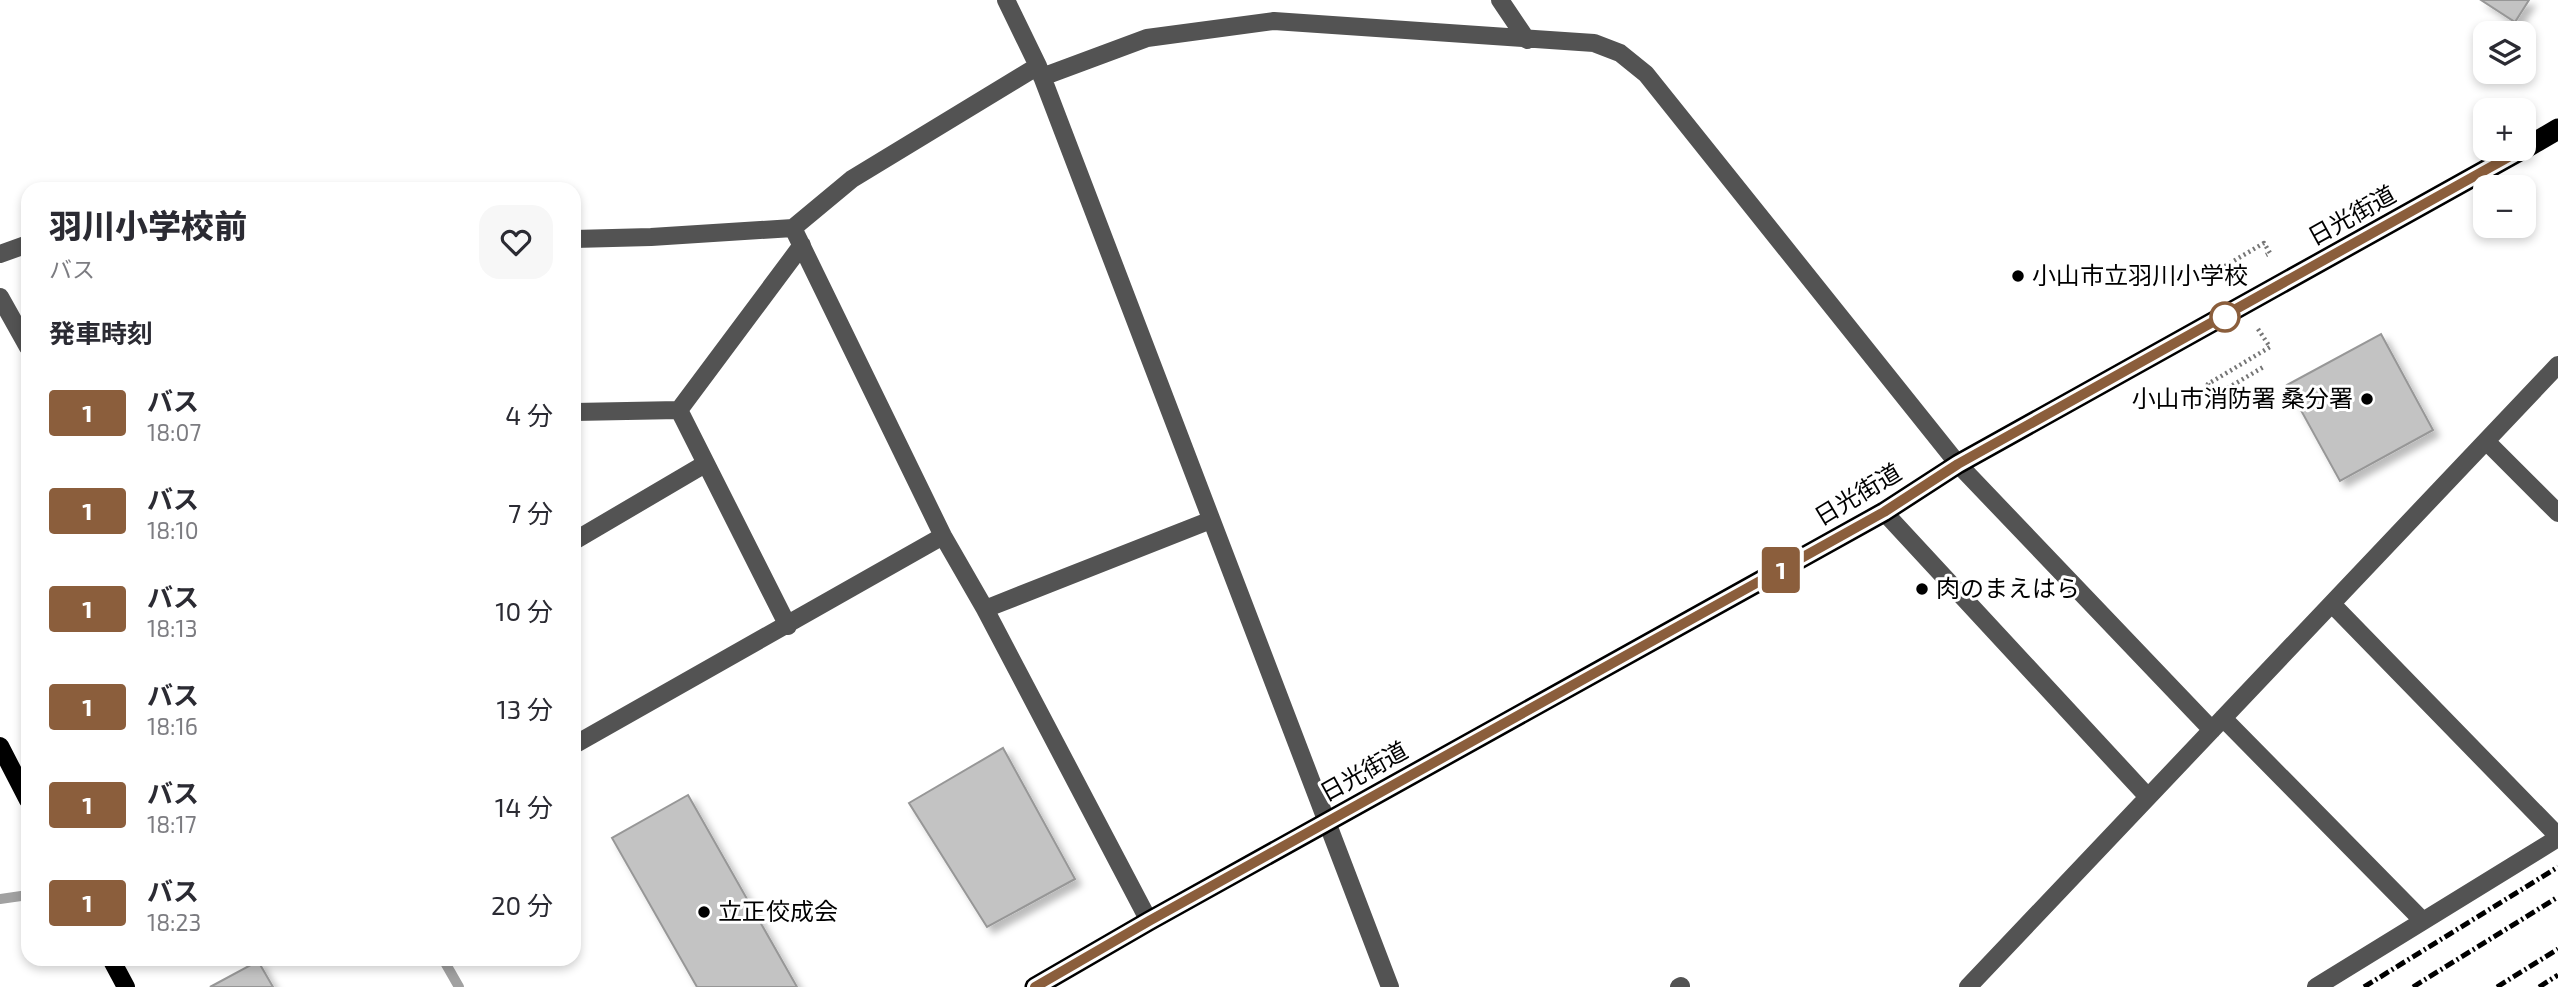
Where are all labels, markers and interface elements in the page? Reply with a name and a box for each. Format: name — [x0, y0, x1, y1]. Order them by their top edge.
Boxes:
map controls — [2473, 21, 2536, 238]
button: layers — [2473, 21, 2536, 84]
button: + — [2473, 98, 2536, 161]
button: − — [2473, 175, 2536, 238]
street label: 日光街道 — [2302, 179, 2400, 251]
text: 羽川小学校前 — [49, 205, 247, 245]
button: heart — [479, 205, 553, 279]
text: バス — [49, 255, 95, 283]
place label: 小山市立羽川小学校 — [2032, 260, 2248, 289]
marker: 小山市立羽川小学校 — [2010, 268, 2026, 284]
unlabelled marker — [2210, 302, 2240, 332]
text: 発車時刻 — [49, 317, 153, 348]
place label: 小山市消防署 桑分署 — [2132, 383, 2353, 412]
text: バス — [147, 385, 199, 416]
marker: 小山市消防署 桑分署 — [2359, 391, 2375, 407]
text: 1 — [82, 398, 93, 427]
text: 4 分 — [505, 399, 553, 430]
text: 18:07 — [147, 418, 201, 446]
street label: 日光街道 — [1809, 457, 1906, 531]
text: バス — [147, 483, 199, 514]
text: 1 — [82, 496, 93, 525]
text: 7 分 — [508, 497, 553, 528]
text: 18:10 — [147, 516, 199, 544]
line badge: 1 — [1758, 547, 1804, 593]
text: 1 — [1776, 555, 1786, 584]
place label: 肉のまえはら — [1936, 573, 2080, 602]
text: バス — [147, 581, 199, 612]
marker: 肉のまえはら — [1914, 581, 1930, 597]
text: 1 — [82, 594, 93, 623]
text: 10 分 — [495, 595, 553, 626]
text: 18:13 — [147, 614, 198, 642]
text: バス — [147, 679, 199, 710]
text: 1 — [82, 692, 93, 721]
text: 13 分 — [496, 693, 553, 724]
text: 18:16 — [147, 712, 198, 740]
street label: 日光街道 — [1314, 735, 1412, 807]
text: バス — [147, 777, 199, 808]
text: 1 — [82, 790, 93, 819]
text: 14 分 — [495, 791, 553, 822]
text: 18:17 — [147, 810, 196, 838]
text: バス — [147, 875, 199, 906]
text: 1 — [82, 888, 93, 917]
text: 20 分 — [491, 889, 553, 920]
place label: 立正佼成会 — [718, 896, 838, 925]
marker: 立正佼成会 — [696, 904, 712, 920]
text: 18:23 — [147, 908, 201, 936]

